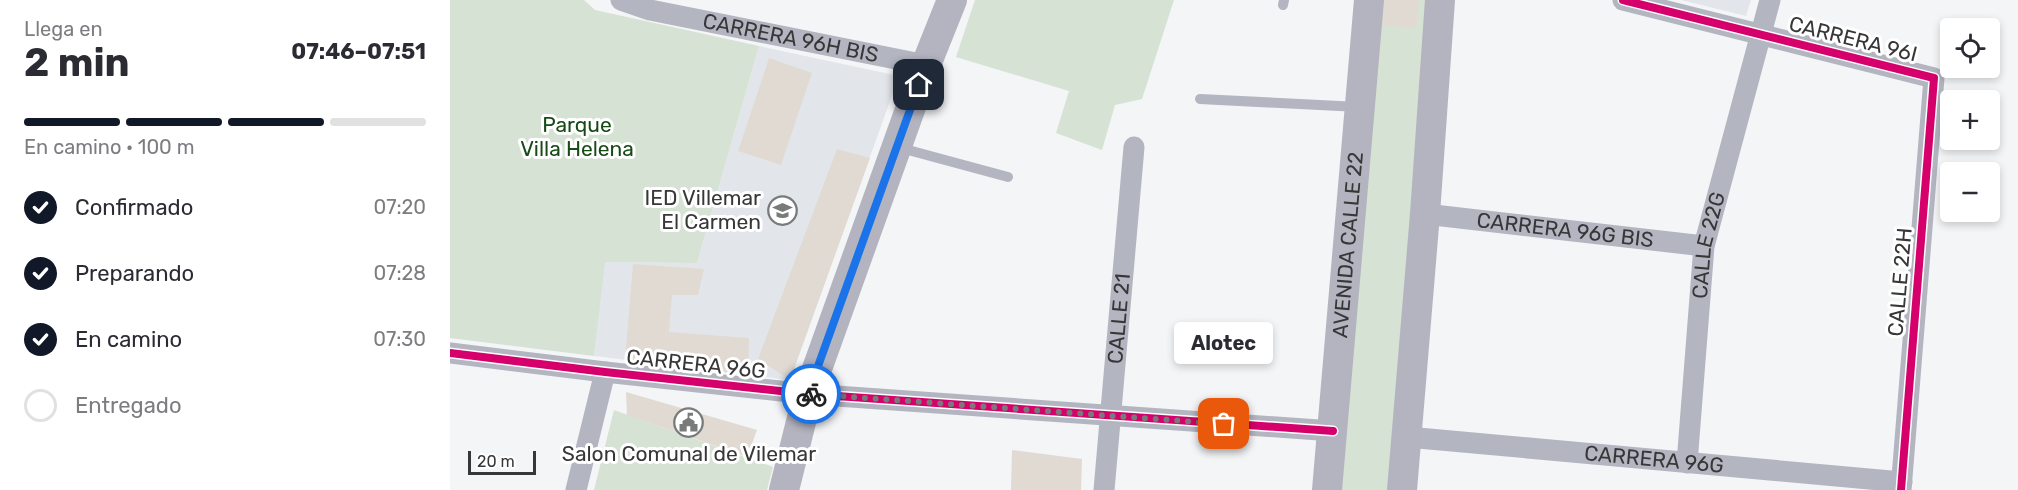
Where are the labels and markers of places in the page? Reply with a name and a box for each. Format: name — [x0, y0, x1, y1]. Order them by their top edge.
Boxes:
pin — [893, 59, 944, 110]
place label: IED Villemar El Carmen — [645, 185, 761, 234]
school or university icon: IED Villemar El Carmen — [766, 194, 798, 226]
callout: Alotec — [1174, 322, 1274, 364]
pin — [1198, 398, 1249, 449]
public building icon: Salon Comunal de Vilemar — [673, 407, 705, 439]
place label: Salon Comunal de Vilemar — [562, 441, 816, 466]

